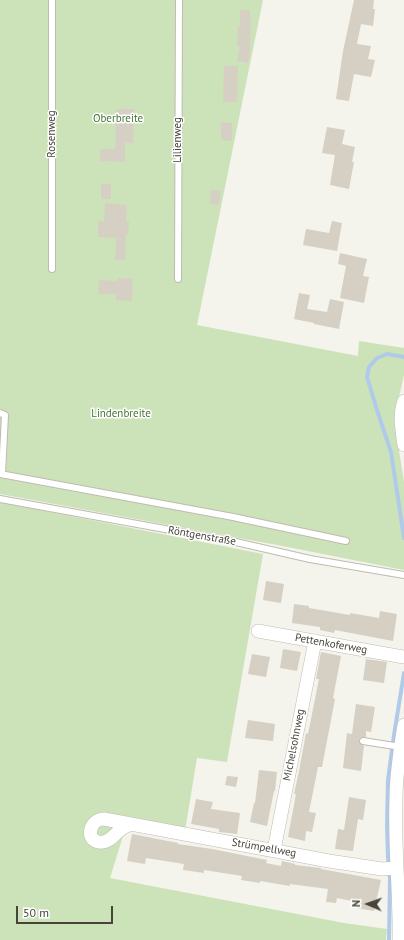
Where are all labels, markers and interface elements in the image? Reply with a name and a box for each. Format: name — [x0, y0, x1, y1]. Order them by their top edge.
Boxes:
street label: Rosenweg — [45, 110, 59, 158]
park label: Oberbreite — [93, 112, 143, 126]
street label: Lilienweg — [171, 117, 185, 163]
park label: Lindenbreite — [91, 407, 151, 421]
street label: Röntgenstraße — [167, 524, 237, 548]
street label: Pettenkoferweg — [294, 631, 368, 657]
street label: Michelsohnweg — [281, 708, 307, 782]
street label: Strümpellweg — [231, 836, 297, 860]
north arrow — [348, 884, 388, 924]
scale bar — [18, 898, 115, 924]
text: N — [349, 900, 363, 907]
text: 50 m — [23, 905, 49, 920]

